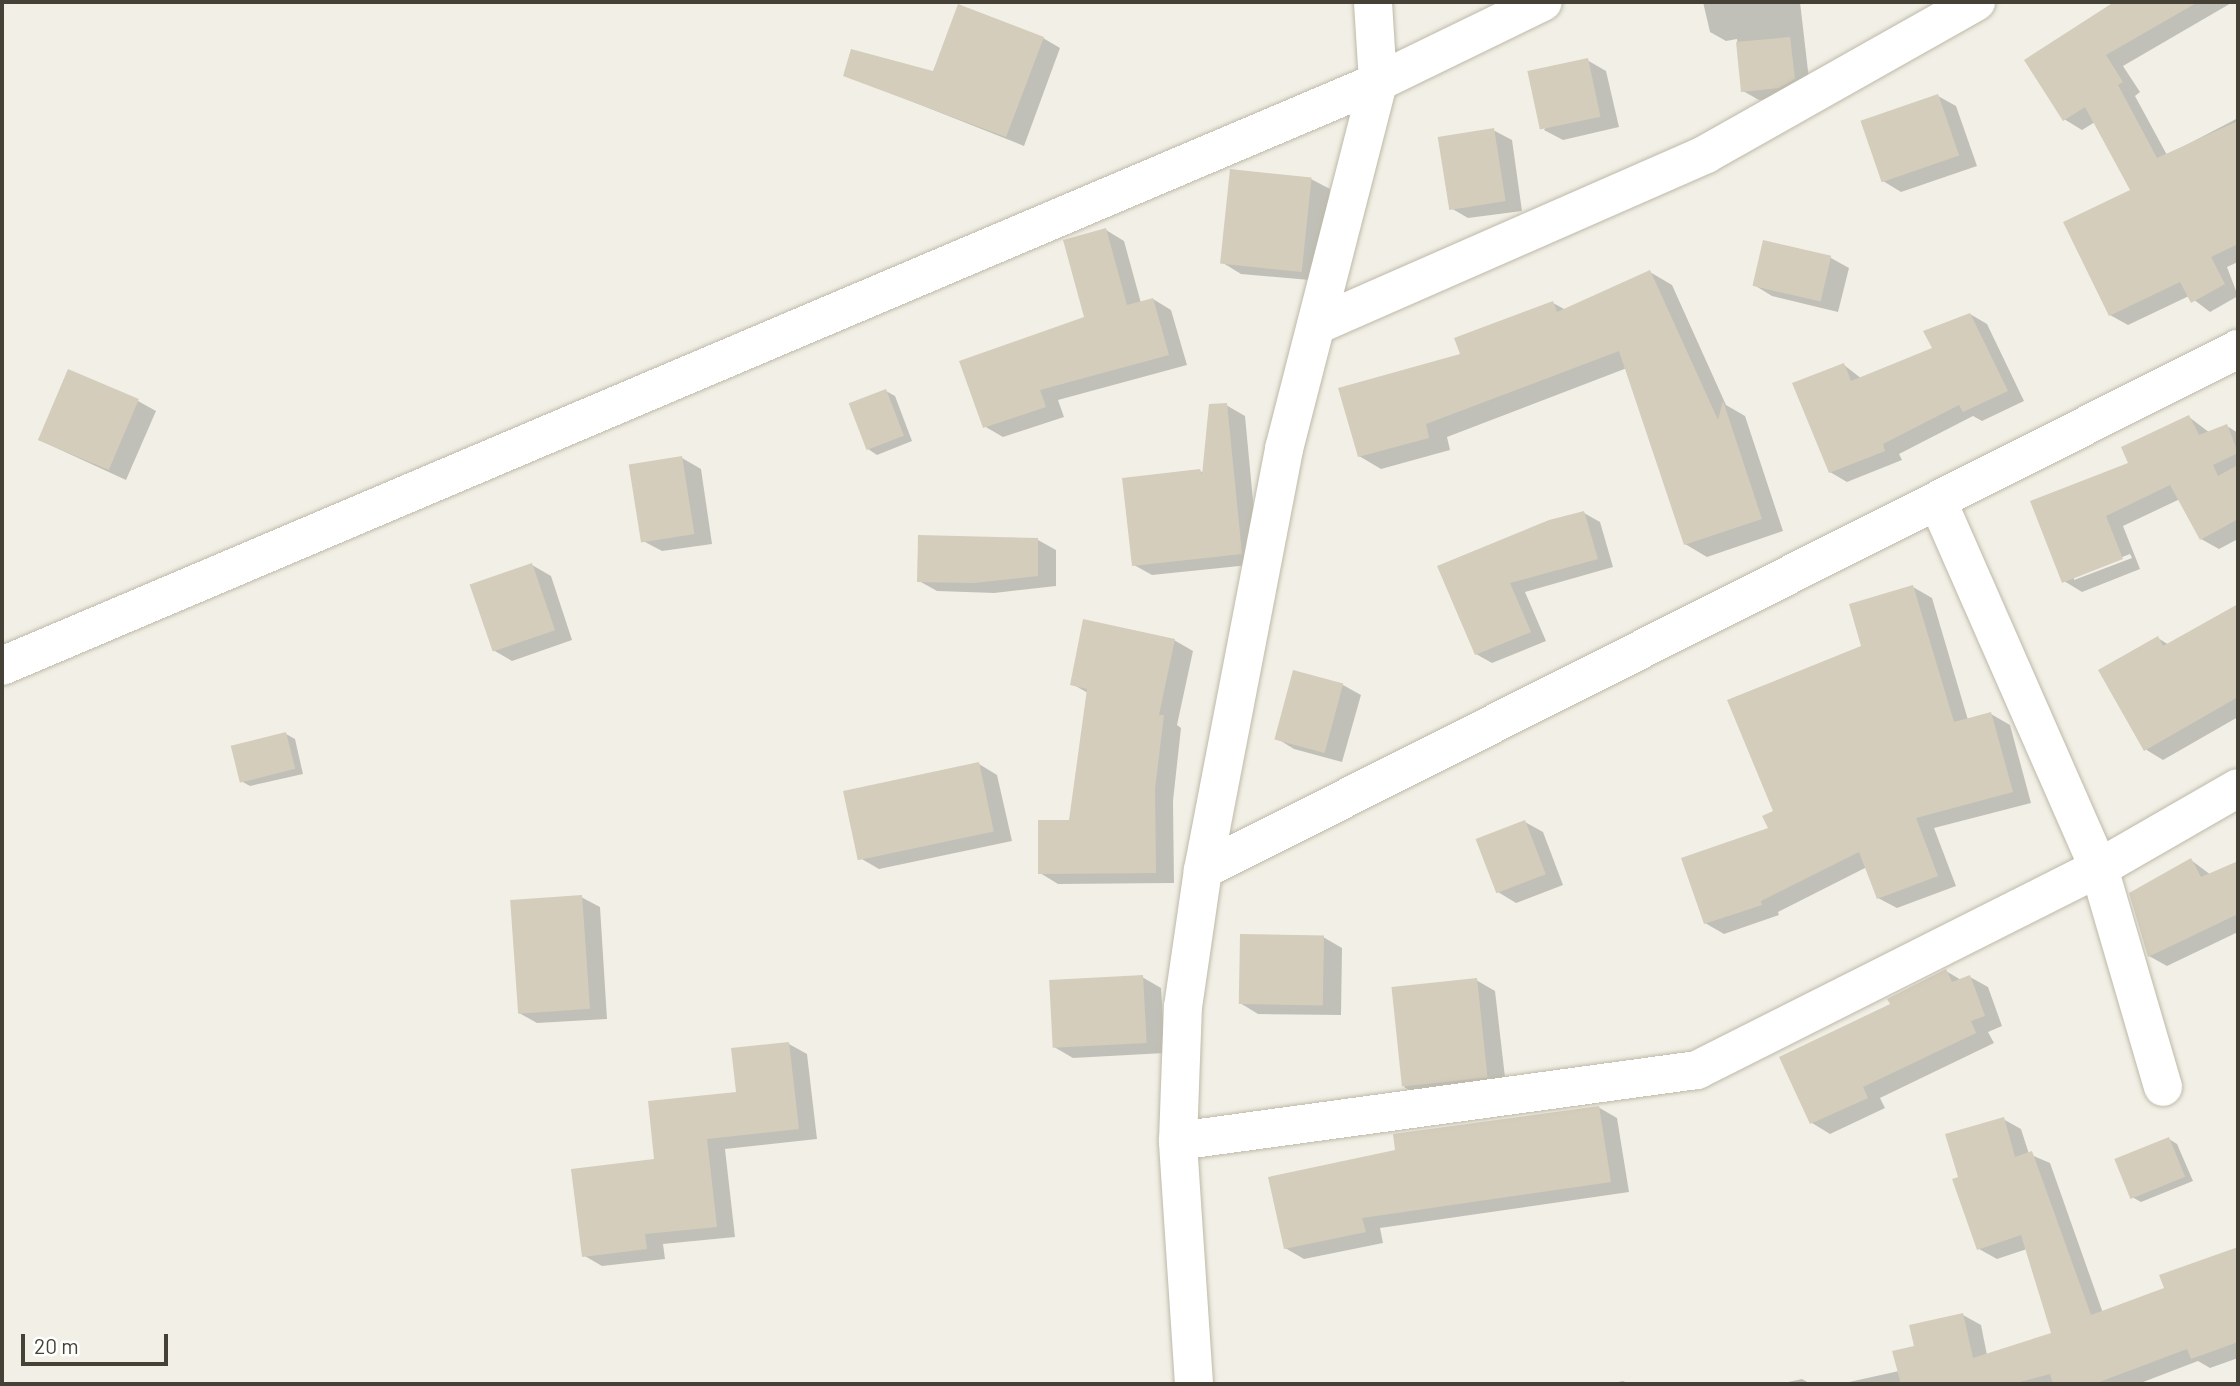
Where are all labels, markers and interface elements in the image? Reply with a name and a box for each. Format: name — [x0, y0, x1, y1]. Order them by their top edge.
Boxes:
scale bar — [24, 1320, 172, 1364]
text: 20 m — [34, 1333, 79, 1358]

